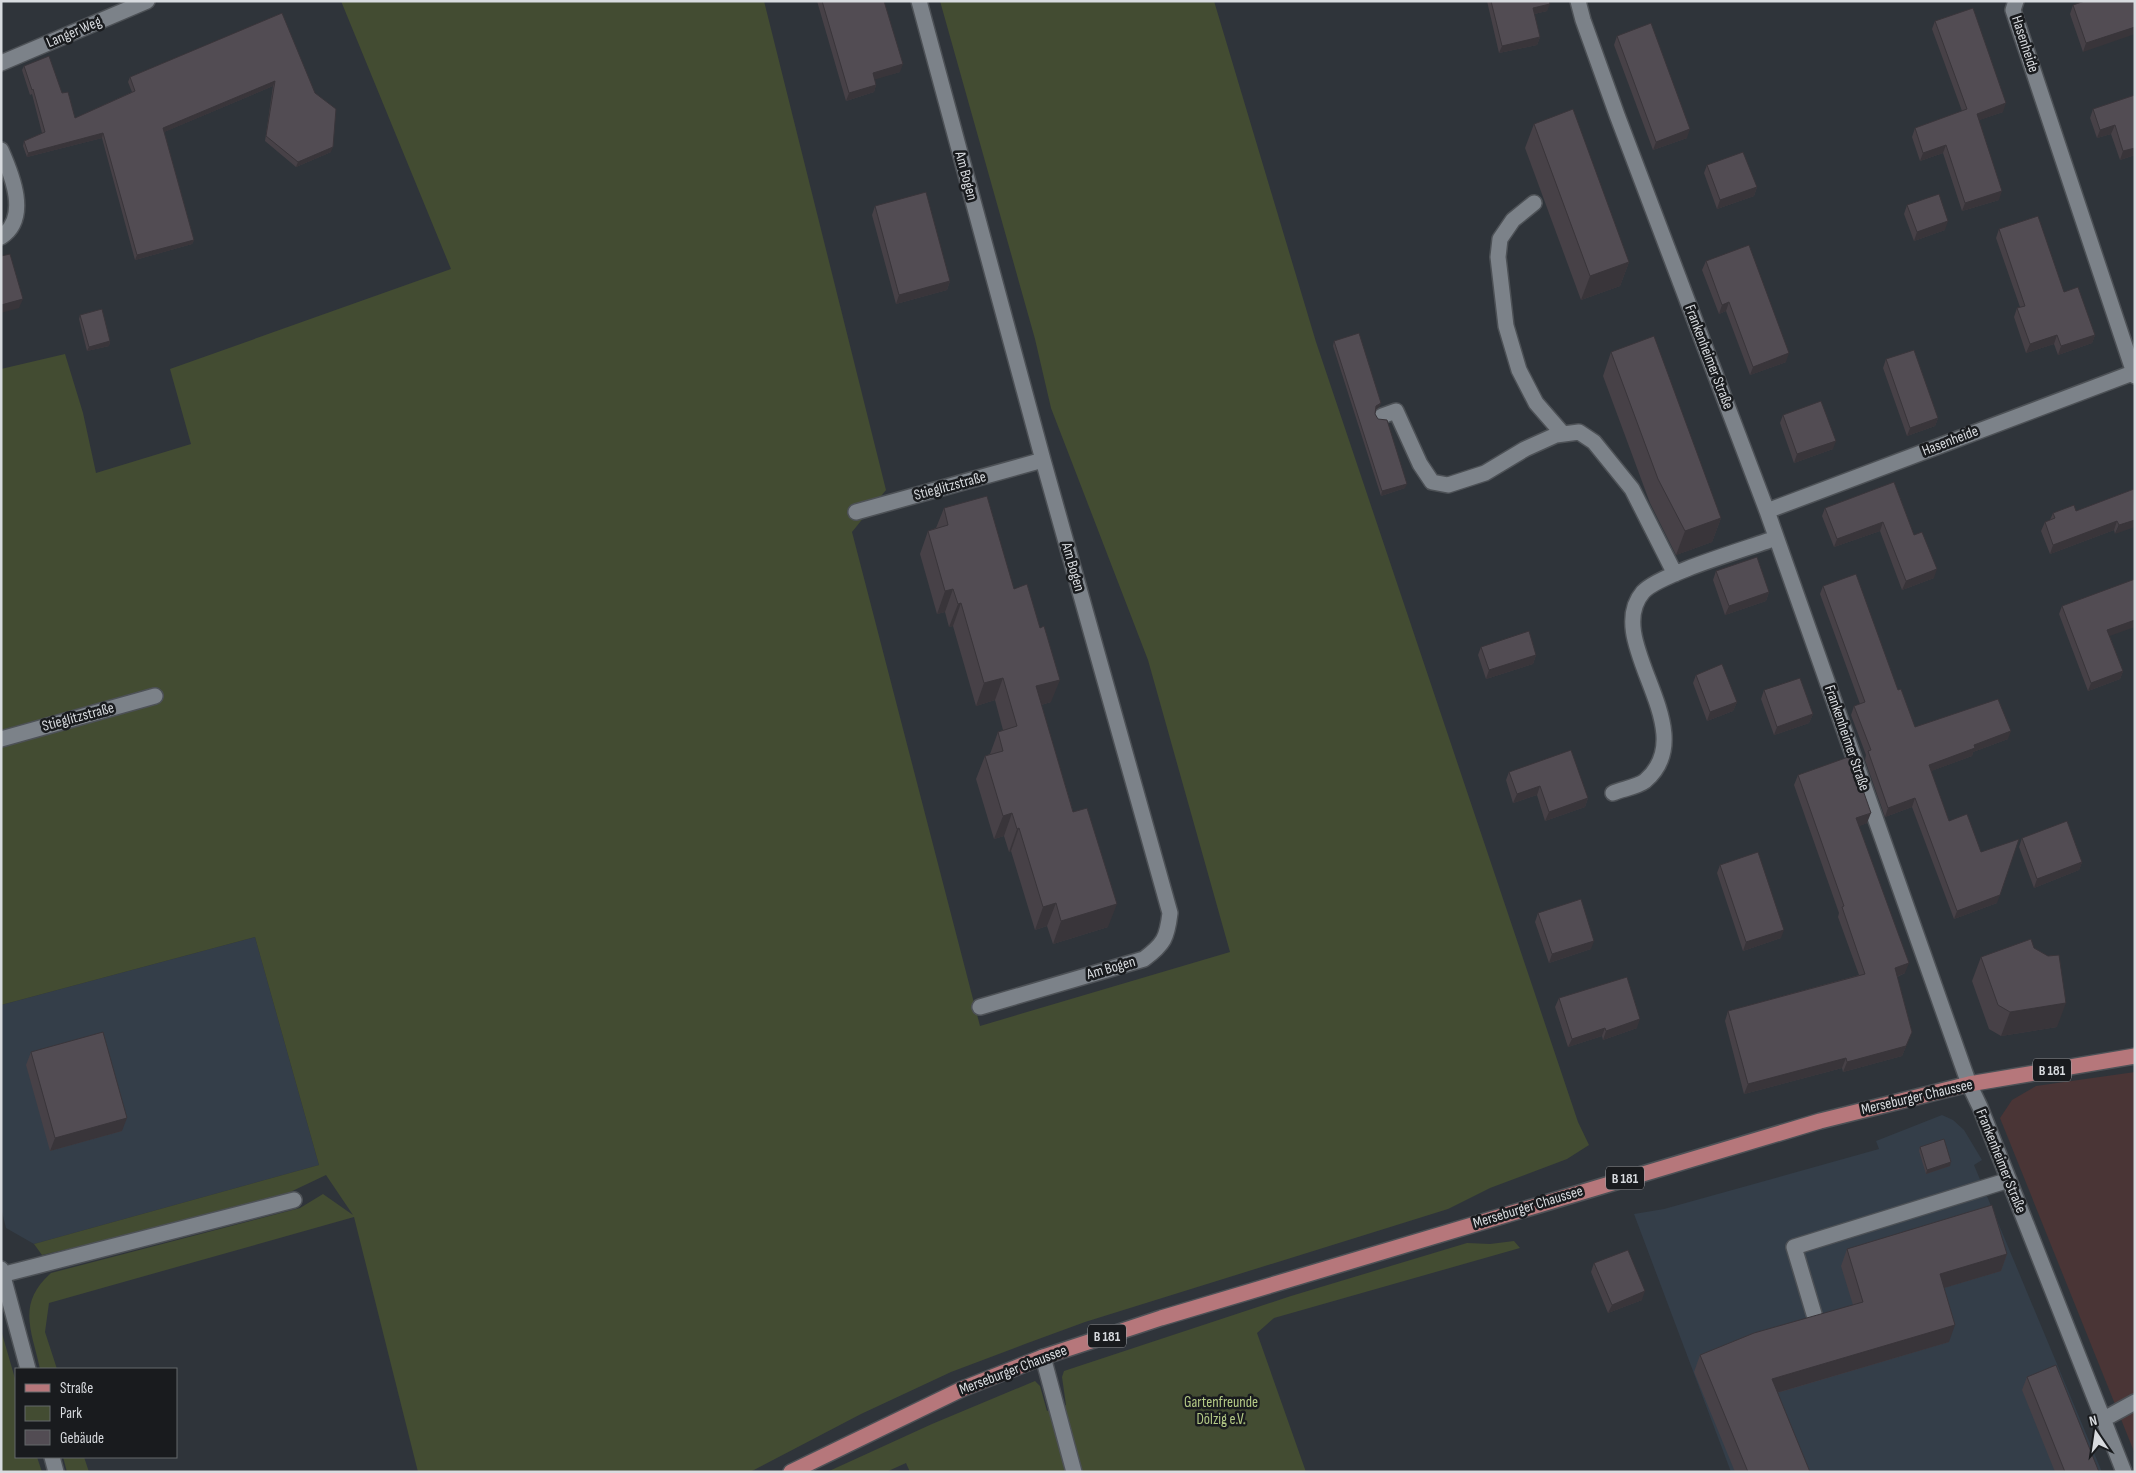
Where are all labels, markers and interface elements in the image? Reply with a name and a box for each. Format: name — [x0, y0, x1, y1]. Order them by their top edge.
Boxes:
street label: Langer Weg — [44, 12, 104, 52]
street label: Hasenheide — [2007, 13, 2043, 75]
street label: Am Bogen — [950, 148, 982, 203]
street label: Frankenheimer Straße — [1680, 302, 1738, 412]
street label: Hasenheide — [1919, 422, 1981, 460]
street label: Stieglitzstraße — [912, 467, 988, 505]
street label: Am Bogen — [1057, 539, 1089, 594]
street label: Frankenheimer Straße — [1820, 683, 1874, 793]
street label: Stieglitzstraße — [40, 698, 116, 736]
street label: Am Bogen — [1083, 952, 1138, 984]
road number: B 181 — [2033, 1058, 2071, 1082]
street label: Merseburger Chaussee — [1859, 1075, 1975, 1119]
street label: Frankenheimer Straße — [1971, 1106, 2031, 1216]
road number: B 181 — [1606, 1166, 1644, 1190]
street label: Merseburger Chaussee — [1471, 1181, 1585, 1233]
road number: B 181 — [1088, 1324, 1126, 1348]
street label: Merseburger Chaussee — [956, 1341, 1070, 1399]
legend — [15, 1368, 178, 1458]
text: Straße — [60, 1379, 93, 1398]
park label: Gartenfreunde Dölzig e.V. — [1184, 1393, 1258, 1429]
text: Park — [60, 1404, 82, 1423]
north arrow — [2071, 1408, 2121, 1458]
text: N — [2088, 1412, 2099, 1430]
text: Gebäude — [60, 1429, 104, 1448]

